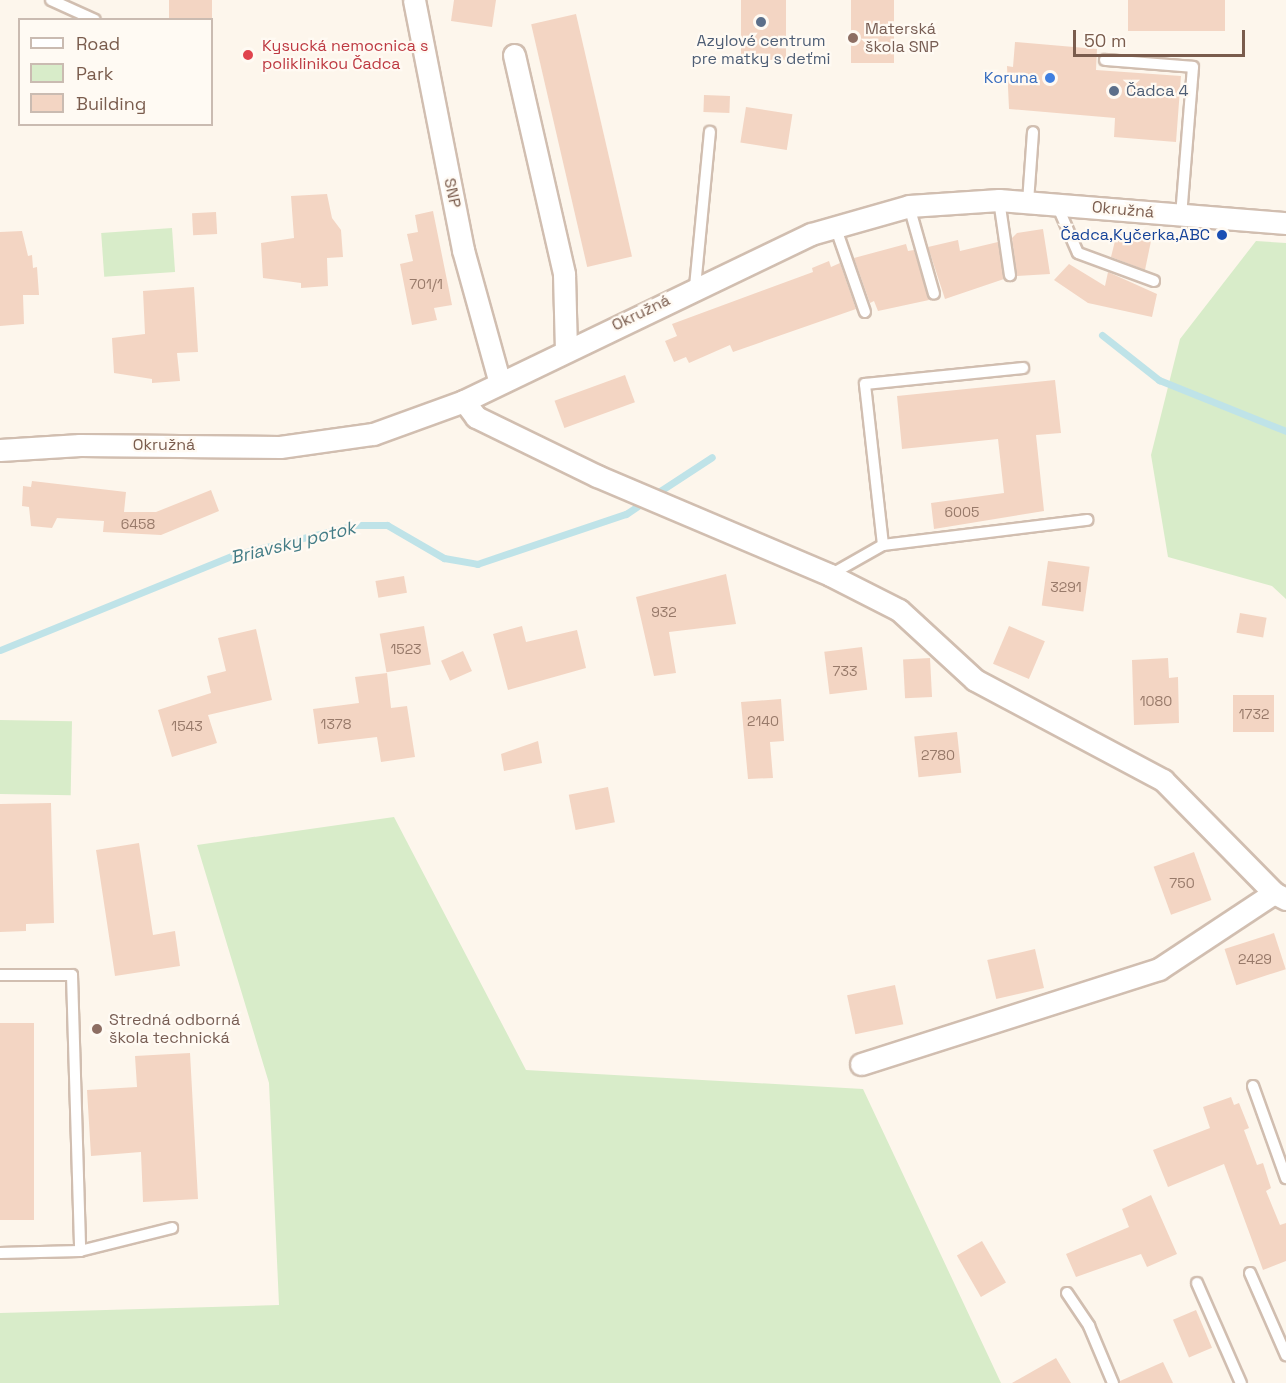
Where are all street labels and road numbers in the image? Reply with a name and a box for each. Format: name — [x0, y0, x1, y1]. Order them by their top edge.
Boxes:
street label: SNP — [439, 176, 465, 210]
street label: Okružná — [1091, 198, 1155, 222]
street label: Okružná — [609, 291, 673, 335]
street label: Okružná — [133, 435, 195, 455]

